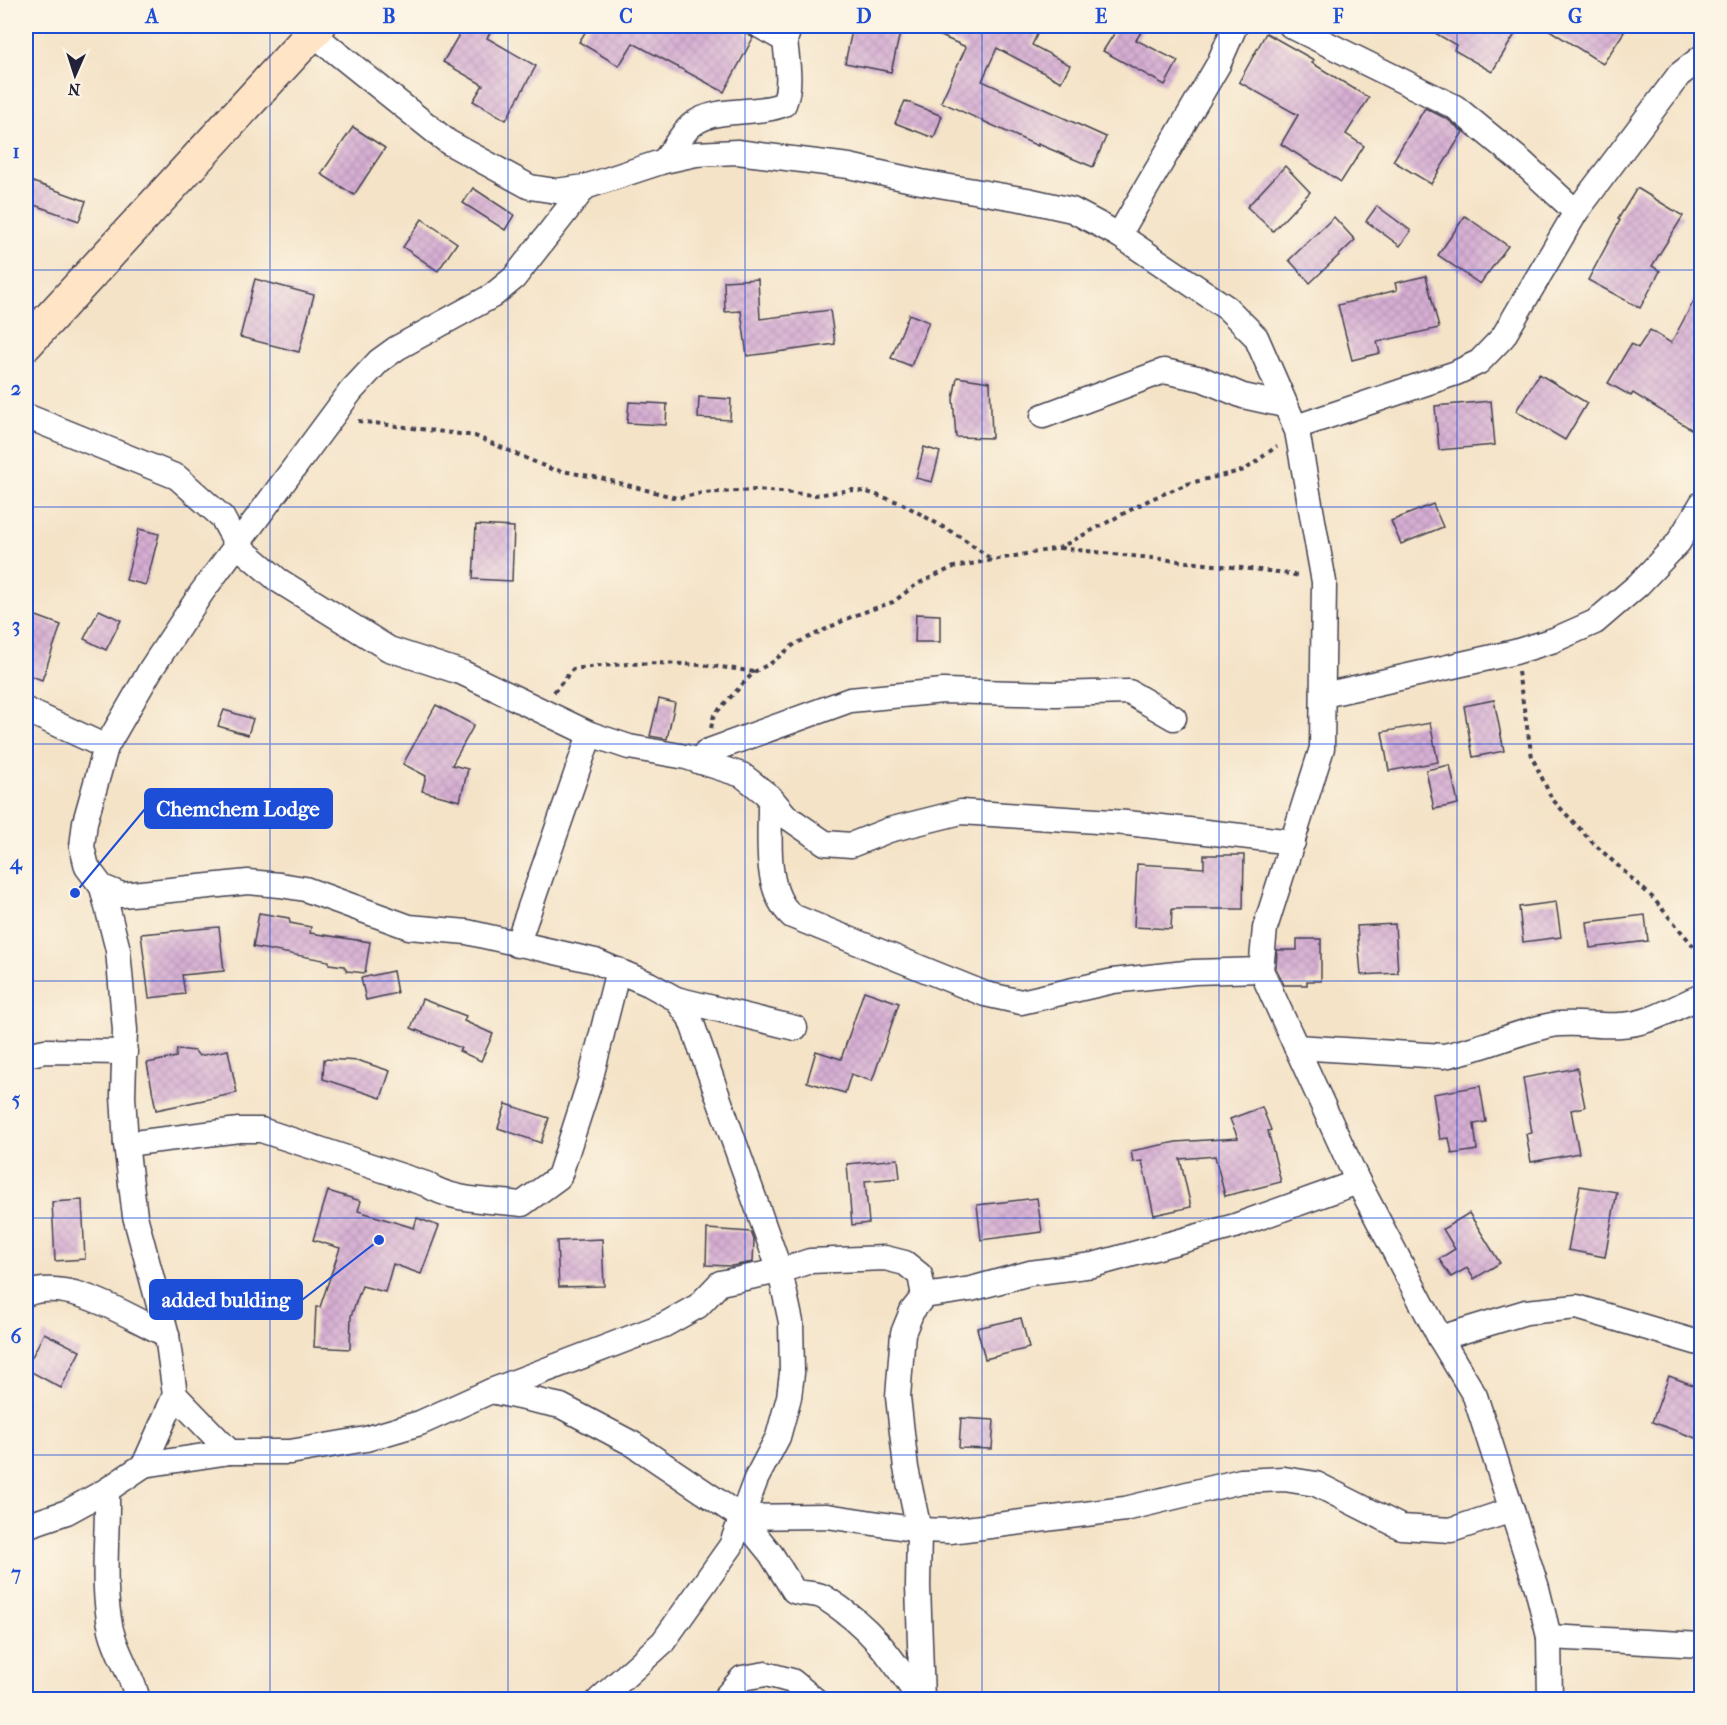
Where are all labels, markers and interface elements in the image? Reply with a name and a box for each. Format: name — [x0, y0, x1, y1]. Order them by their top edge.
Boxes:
text: A — [144, 5, 160, 28]
text: B — [382, 5, 396, 28]
text: C — [619, 5, 633, 28]
text: D — [856, 5, 872, 28]
text: E — [1095, 5, 1107, 28]
text: F — [1332, 5, 1344, 28]
text: G — [1568, 5, 1582, 28]
north arrow — [45, 45, 105, 105]
text: N — [67, 80, 81, 99]
text: 1 — [12, 140, 20, 163]
text: 2 — [11, 377, 21, 400]
text: 3 — [12, 614, 20, 637]
callout: Chemchem Lodge — [145, 789, 332, 828]
text: Chemchem Lodge — [156, 797, 320, 821]
text: 4 — [9, 851, 23, 875]
text: 5 — [12, 1088, 21, 1111]
callout: added bulding — [150, 1280, 302, 1319]
text: added bulding — [162, 1288, 291, 1312]
text: 6 — [11, 1325, 23, 1348]
text: 7 — [10, 1562, 21, 1585]

